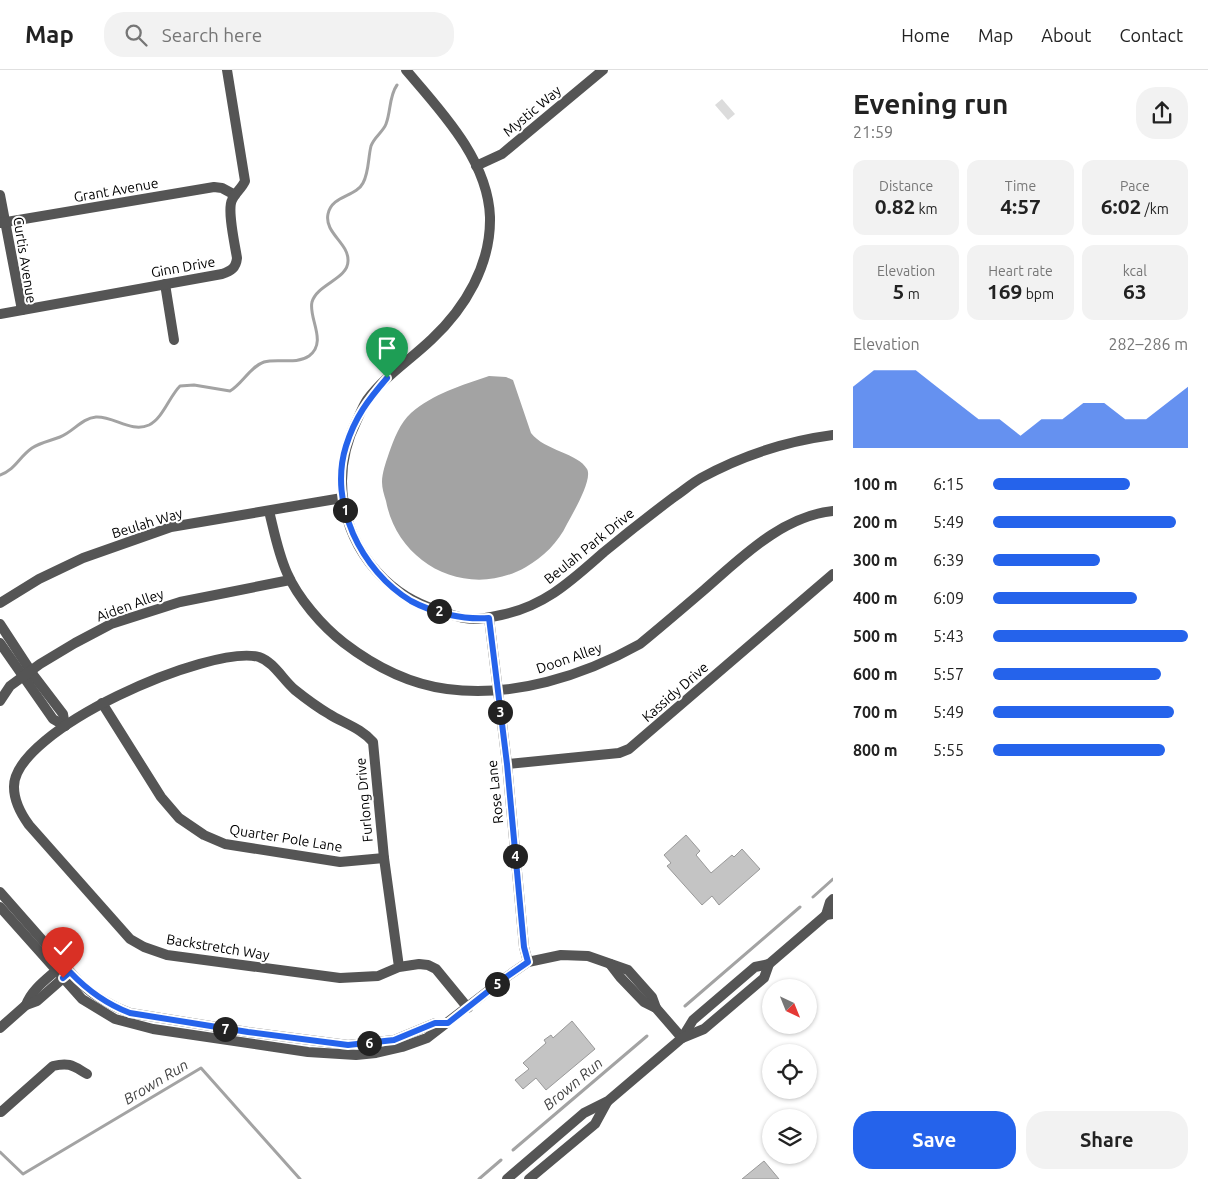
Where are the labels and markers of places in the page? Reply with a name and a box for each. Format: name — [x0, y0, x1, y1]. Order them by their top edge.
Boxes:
pin — [366, 327, 408, 378]
pin: 1 — [332, 498, 358, 522]
pin: 2 — [426, 598, 452, 624]
pin: 3 — [488, 700, 512, 724]
pin: 4 — [502, 844, 528, 868]
pin — [42, 927, 84, 978]
pin: 5 — [484, 972, 510, 996]
pin: 7 — [212, 1016, 238, 1042]
pin: 6 — [356, 1030, 382, 1056]

